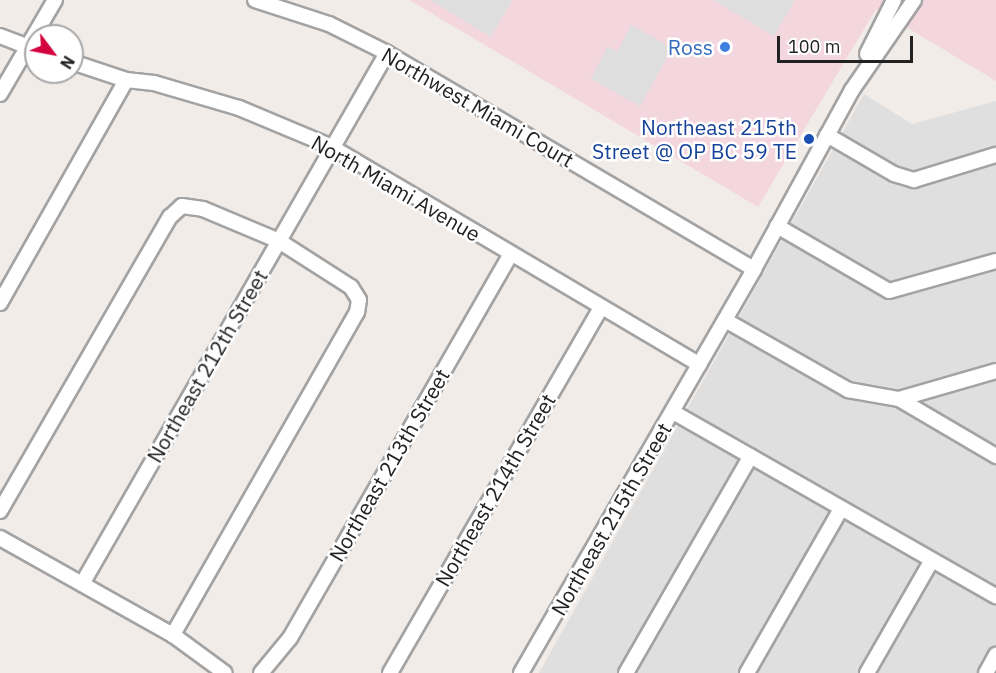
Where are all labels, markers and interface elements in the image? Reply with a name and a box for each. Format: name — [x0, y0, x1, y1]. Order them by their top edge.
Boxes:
north arrow — [24, 24, 84, 84]
scale bar — [780, 24, 916, 62]
place label: Ross — [668, 34, 713, 60]
text: 100 m — [788, 35, 840, 58]
marker: Ross — [718, 40, 732, 54]
street label: Northwest Miami Court — [378, 42, 578, 172]
text: N — [56, 52, 79, 73]
place label: Northeast 215th Street @ OP BC 59 TE — [592, 114, 797, 164]
street label: North Miami Avenue — [307, 129, 485, 247]
marker: Northeast 215th Street @ OP BC 59 TE — [802, 132, 816, 146]
street label: Northeast 212th Street — [141, 265, 273, 467]
street label: Northeast 213th Street — [323, 364, 455, 566]
street label: Northeast 214th Street — [429, 389, 561, 591]
street label: Northeast 215th Street — [545, 418, 677, 620]

